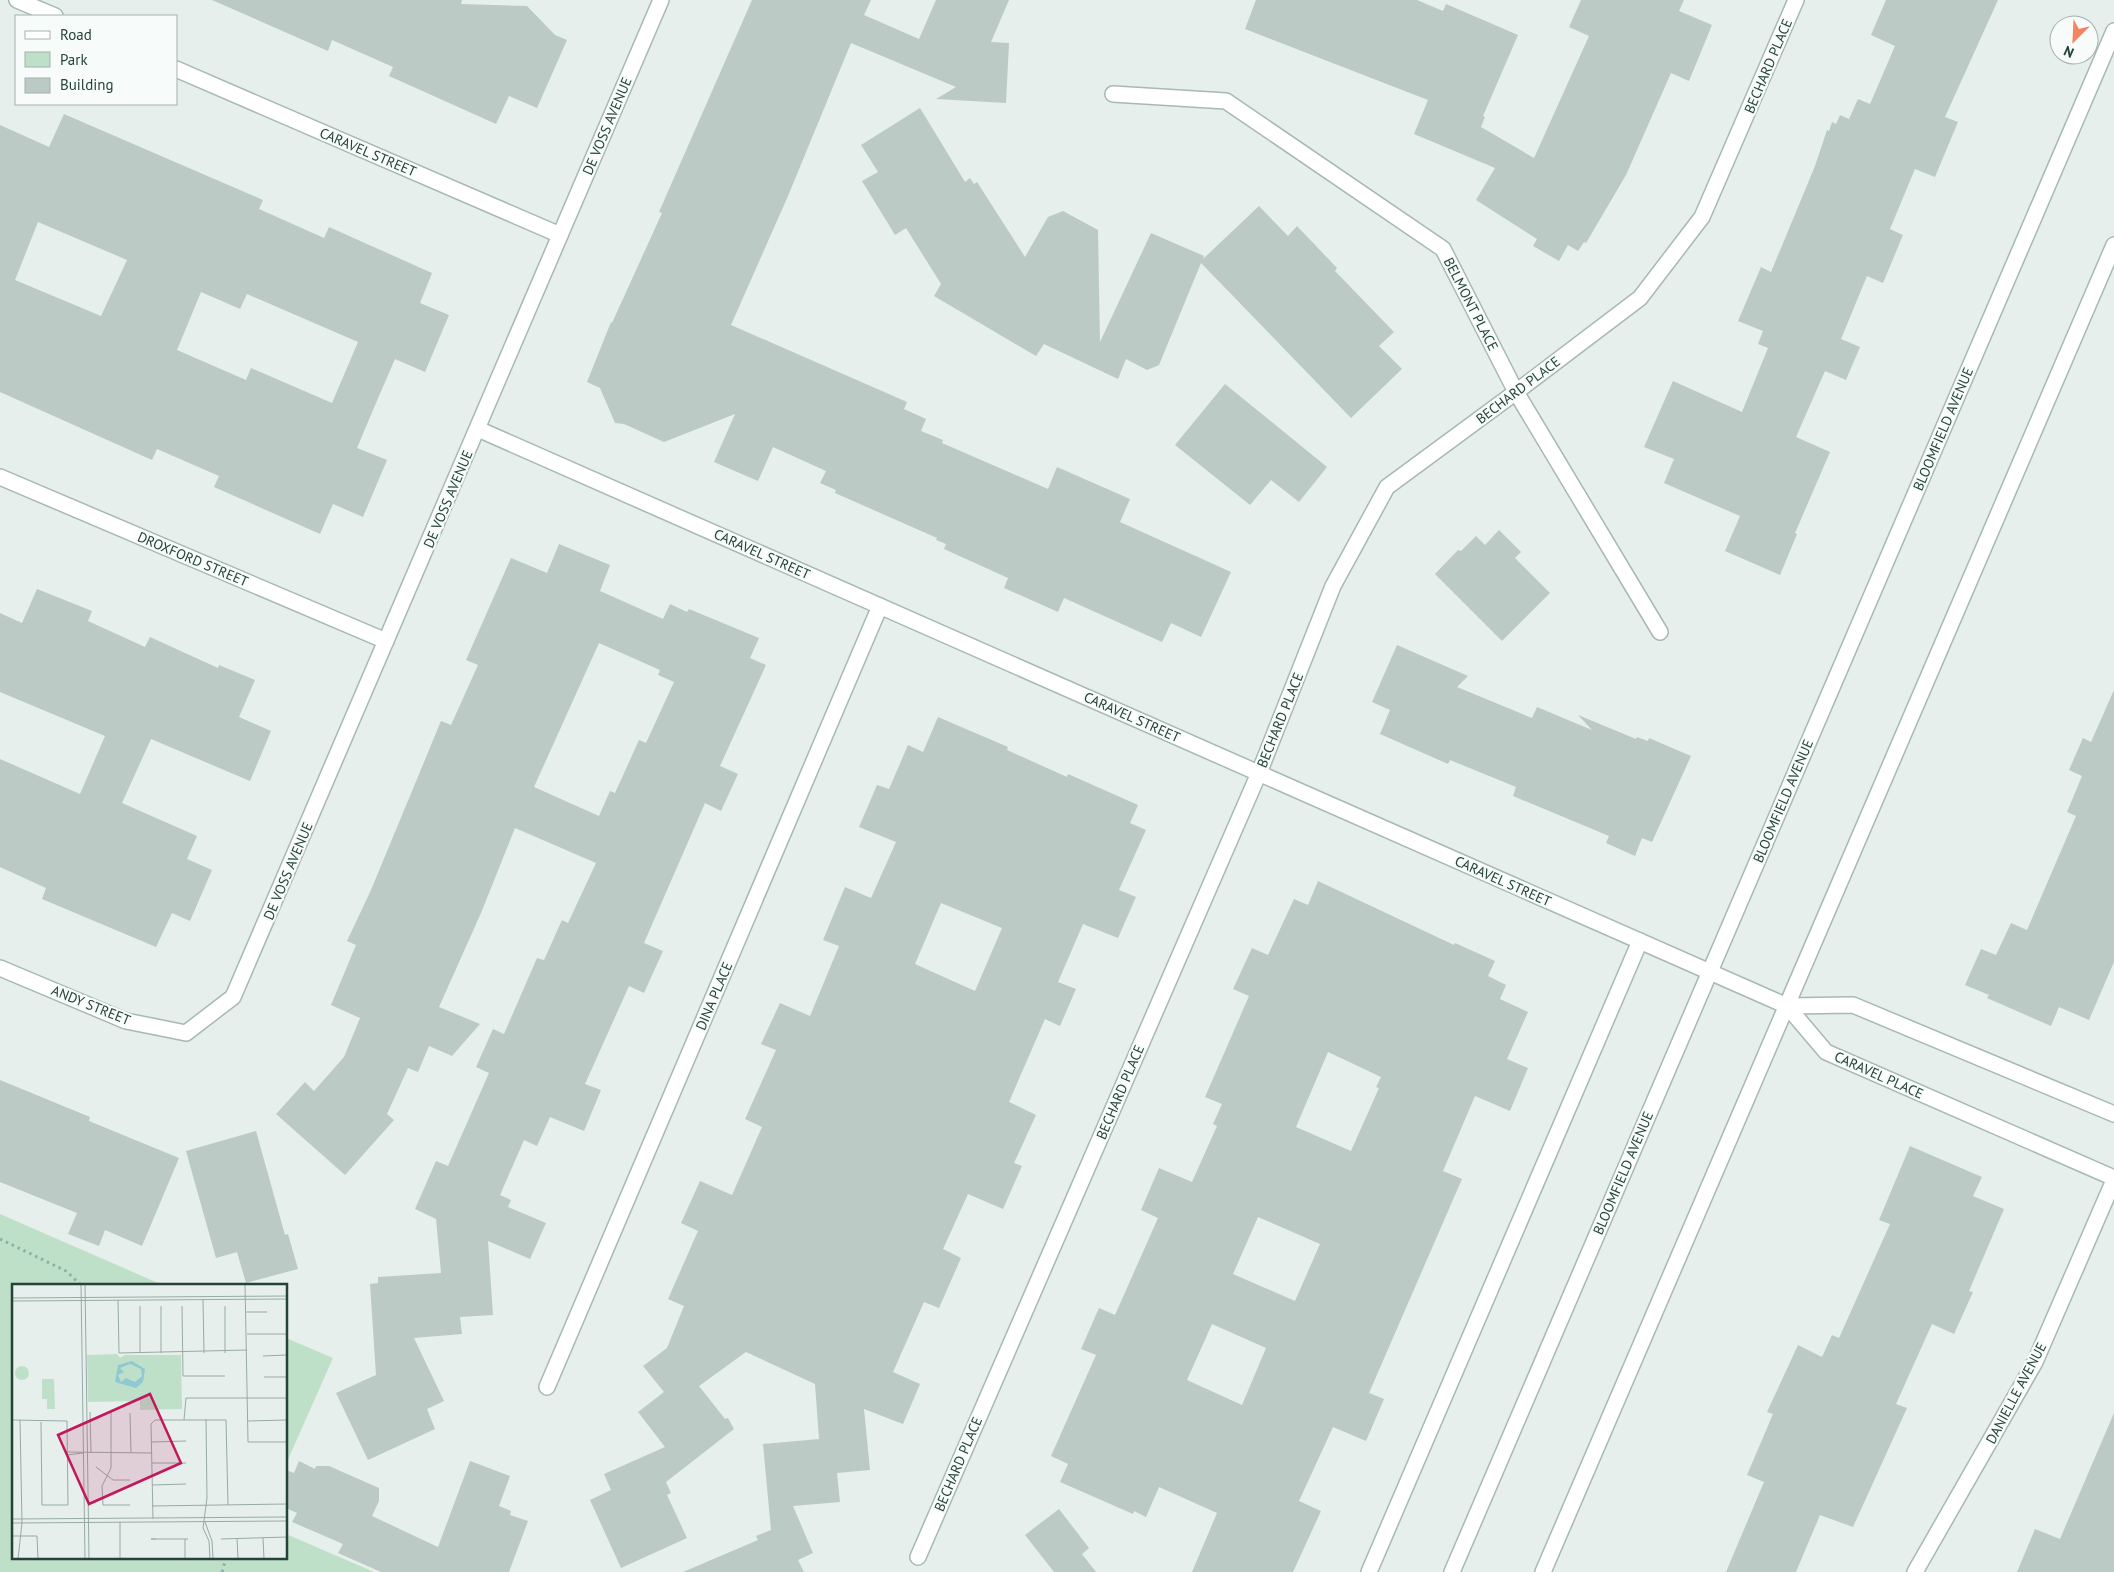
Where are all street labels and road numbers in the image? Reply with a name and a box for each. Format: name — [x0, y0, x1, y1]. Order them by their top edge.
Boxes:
street label: BECHARD PLACE — [1740, 16, 1796, 116]
street label: DE VOSS AVENUE — [578, 74, 636, 178]
street label: CARAVEL STREET — [317, 123, 419, 181]
street label: BELMONT PLACE — [1440, 254, 1502, 354]
street label: BECHARD PLACE — [1472, 352, 1564, 428]
street label: BLOOMFIELD AVENUE — [1909, 365, 1977, 493]
street label: DE VOSS AVENUE — [419, 447, 477, 551]
street label: CARAVEL STREET — [711, 525, 813, 583]
street label: DROXFORD STREET — [135, 528, 251, 591]
street label: BECHARD PLACE — [1253, 670, 1307, 770]
street label: CARAVEL STREET — [1081, 688, 1183, 746]
street label: BLOOMFIELD AVENUE — [1749, 737, 1817, 865]
street label: DE VOSS AVENUE — [259, 819, 317, 923]
street label: CARAVEL STREET — [1452, 852, 1554, 910]
street label: DINA PLACE — [692, 959, 736, 1033]
street label: ANDY STREET — [49, 981, 133, 1029]
street label: BECHARD PLACE — [1092, 1042, 1148, 1142]
street label: CARAVEL PLACE — [1832, 1047, 1926, 1103]
street label: BLOOMFIELD AVENUE — [1589, 1109, 1657, 1237]
street label: DANIELLE AVENUE — [1982, 1339, 2050, 1447]
street label: BECHARD PLACE — [930, 1414, 986, 1514]

